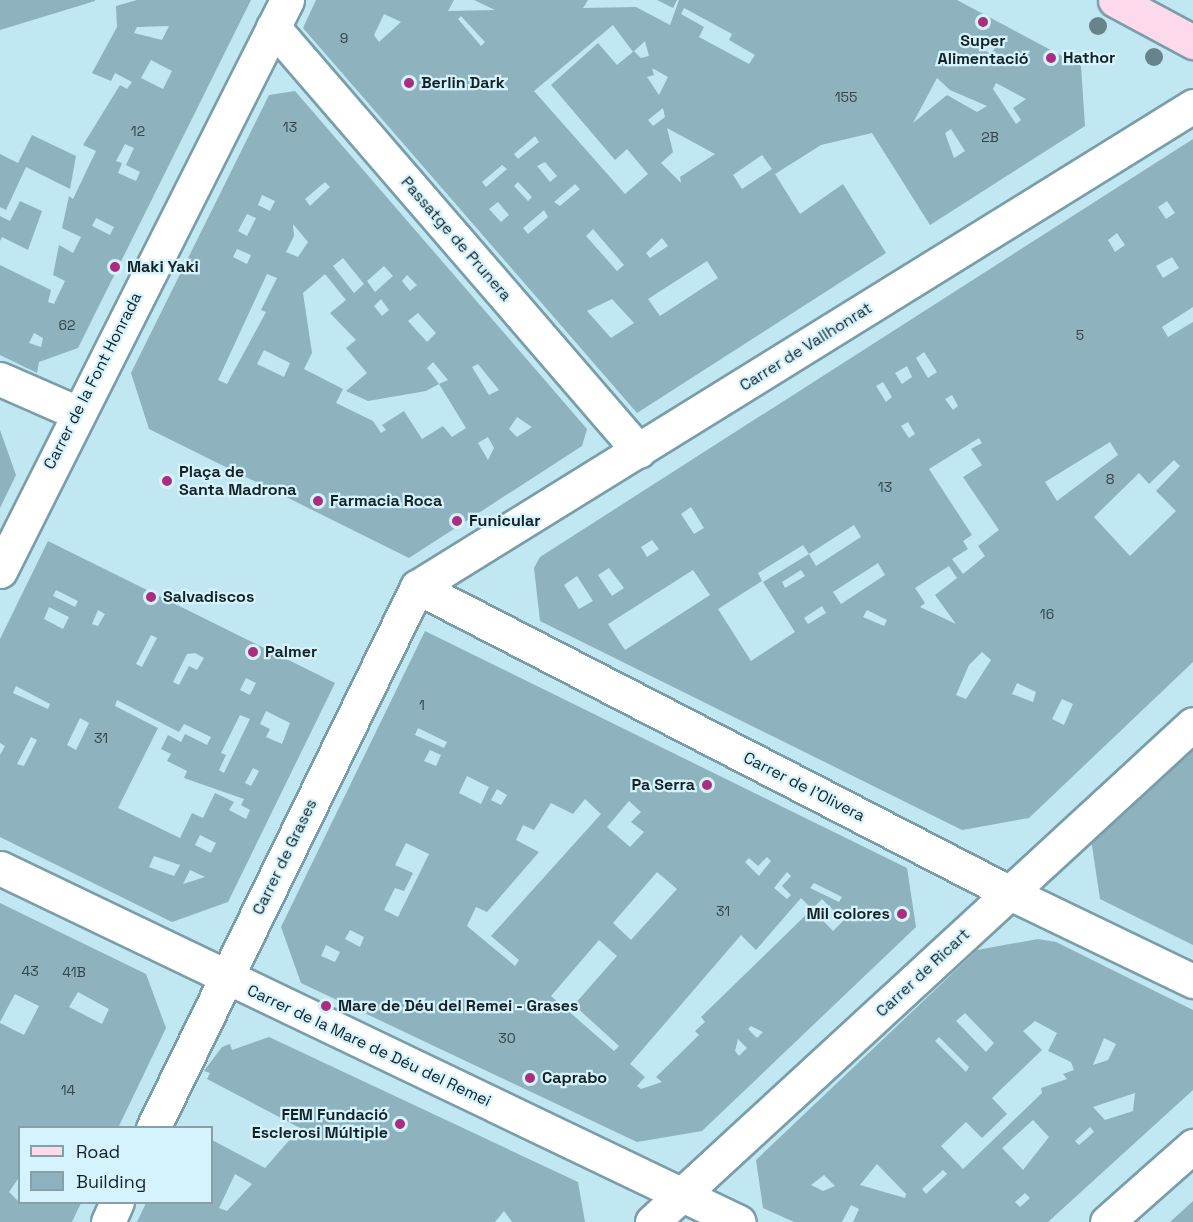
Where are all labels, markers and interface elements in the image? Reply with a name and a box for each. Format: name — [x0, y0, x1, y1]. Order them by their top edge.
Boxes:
marker: Super Alimentació — [976, 15, 990, 29]
house number: 9 — [340, 30, 348, 46]
place label: Super Alimentació — [938, 31, 1028, 69]
place label: Hathor — [1063, 48, 1115, 68]
marker: Hathor — [1044, 51, 1058, 65]
place label: Berlin Dark — [421, 73, 505, 93]
marker: Berlin Dark — [402, 76, 416, 90]
house number: 155 — [835, 89, 857, 105]
house number: 13 — [283, 119, 297, 135]
house number: 12 — [131, 123, 145, 139]
house number: 2B — [981, 129, 999, 145]
street label: Passatge de Prunera — [397, 173, 515, 305]
place label: Maki Yaki — [127, 257, 199, 277]
marker: Maki Yaki — [108, 260, 122, 274]
street label: Carrer de la Font Honrada — [40, 289, 146, 473]
street label: Carrer de Vallhonrat — [736, 298, 876, 396]
house number: 62 — [59, 317, 75, 333]
house number: 5 — [1076, 327, 1084, 343]
place label: Plaça de Santa Madrona — [179, 462, 297, 500]
house number: 8 — [1106, 471, 1114, 487]
marker: Plaça de Santa Madrona — [160, 474, 174, 488]
house number: 13 — [878, 479, 892, 495]
place label: Farmacia Roca — [330, 491, 442, 511]
marker: Farmacia Roca — [311, 494, 325, 508]
place label: Funicular — [469, 511, 541, 531]
marker: Funicular — [450, 514, 464, 528]
place label: Salvadiscos — [163, 587, 254, 607]
marker: Salvadiscos — [144, 590, 158, 604]
house number: 16 — [1040, 606, 1054, 622]
place label: Palmer — [265, 642, 317, 662]
marker: Palmer — [246, 645, 260, 659]
house number: 1 — [419, 697, 425, 713]
house number: 31 — [94, 730, 108, 746]
street label: Carrer de l'Olivera — [740, 748, 868, 826]
place label: Pa Serra — [632, 775, 695, 795]
marker: Pa Serra — [700, 778, 714, 792]
street label: Carrer de Grases — [249, 796, 321, 918]
house number: 31 — [716, 903, 730, 919]
place label: Mil colores — [806, 904, 890, 924]
marker: Mil colores — [895, 907, 909, 921]
street label: Carrer de Ricart — [872, 925, 974, 1021]
house number: 43 — [21, 963, 39, 979]
house number: 41B — [62, 964, 86, 980]
street label: Carrer de la Mare de Déu del Remei — [244, 981, 494, 1111]
place label: Mare de Déu del Remei - Grases — [338, 996, 579, 1016]
marker: Mare de Déu del Remei - Grases — [319, 999, 333, 1013]
house number: 30 — [498, 1030, 516, 1046]
place label: Caprabo — [542, 1068, 607, 1088]
marker: Caprabo — [523, 1071, 537, 1085]
house number: 14 — [61, 1082, 75, 1098]
place label: FEM Fundació Esclerosi Múltiple — [252, 1105, 388, 1143]
marker: FEM Fundació Esclerosi Múltiple — [393, 1117, 407, 1131]
legend — [18, 1126, 213, 1204]
text: Road — [76, 1140, 120, 1163]
text: Building — [76, 1170, 146, 1193]

